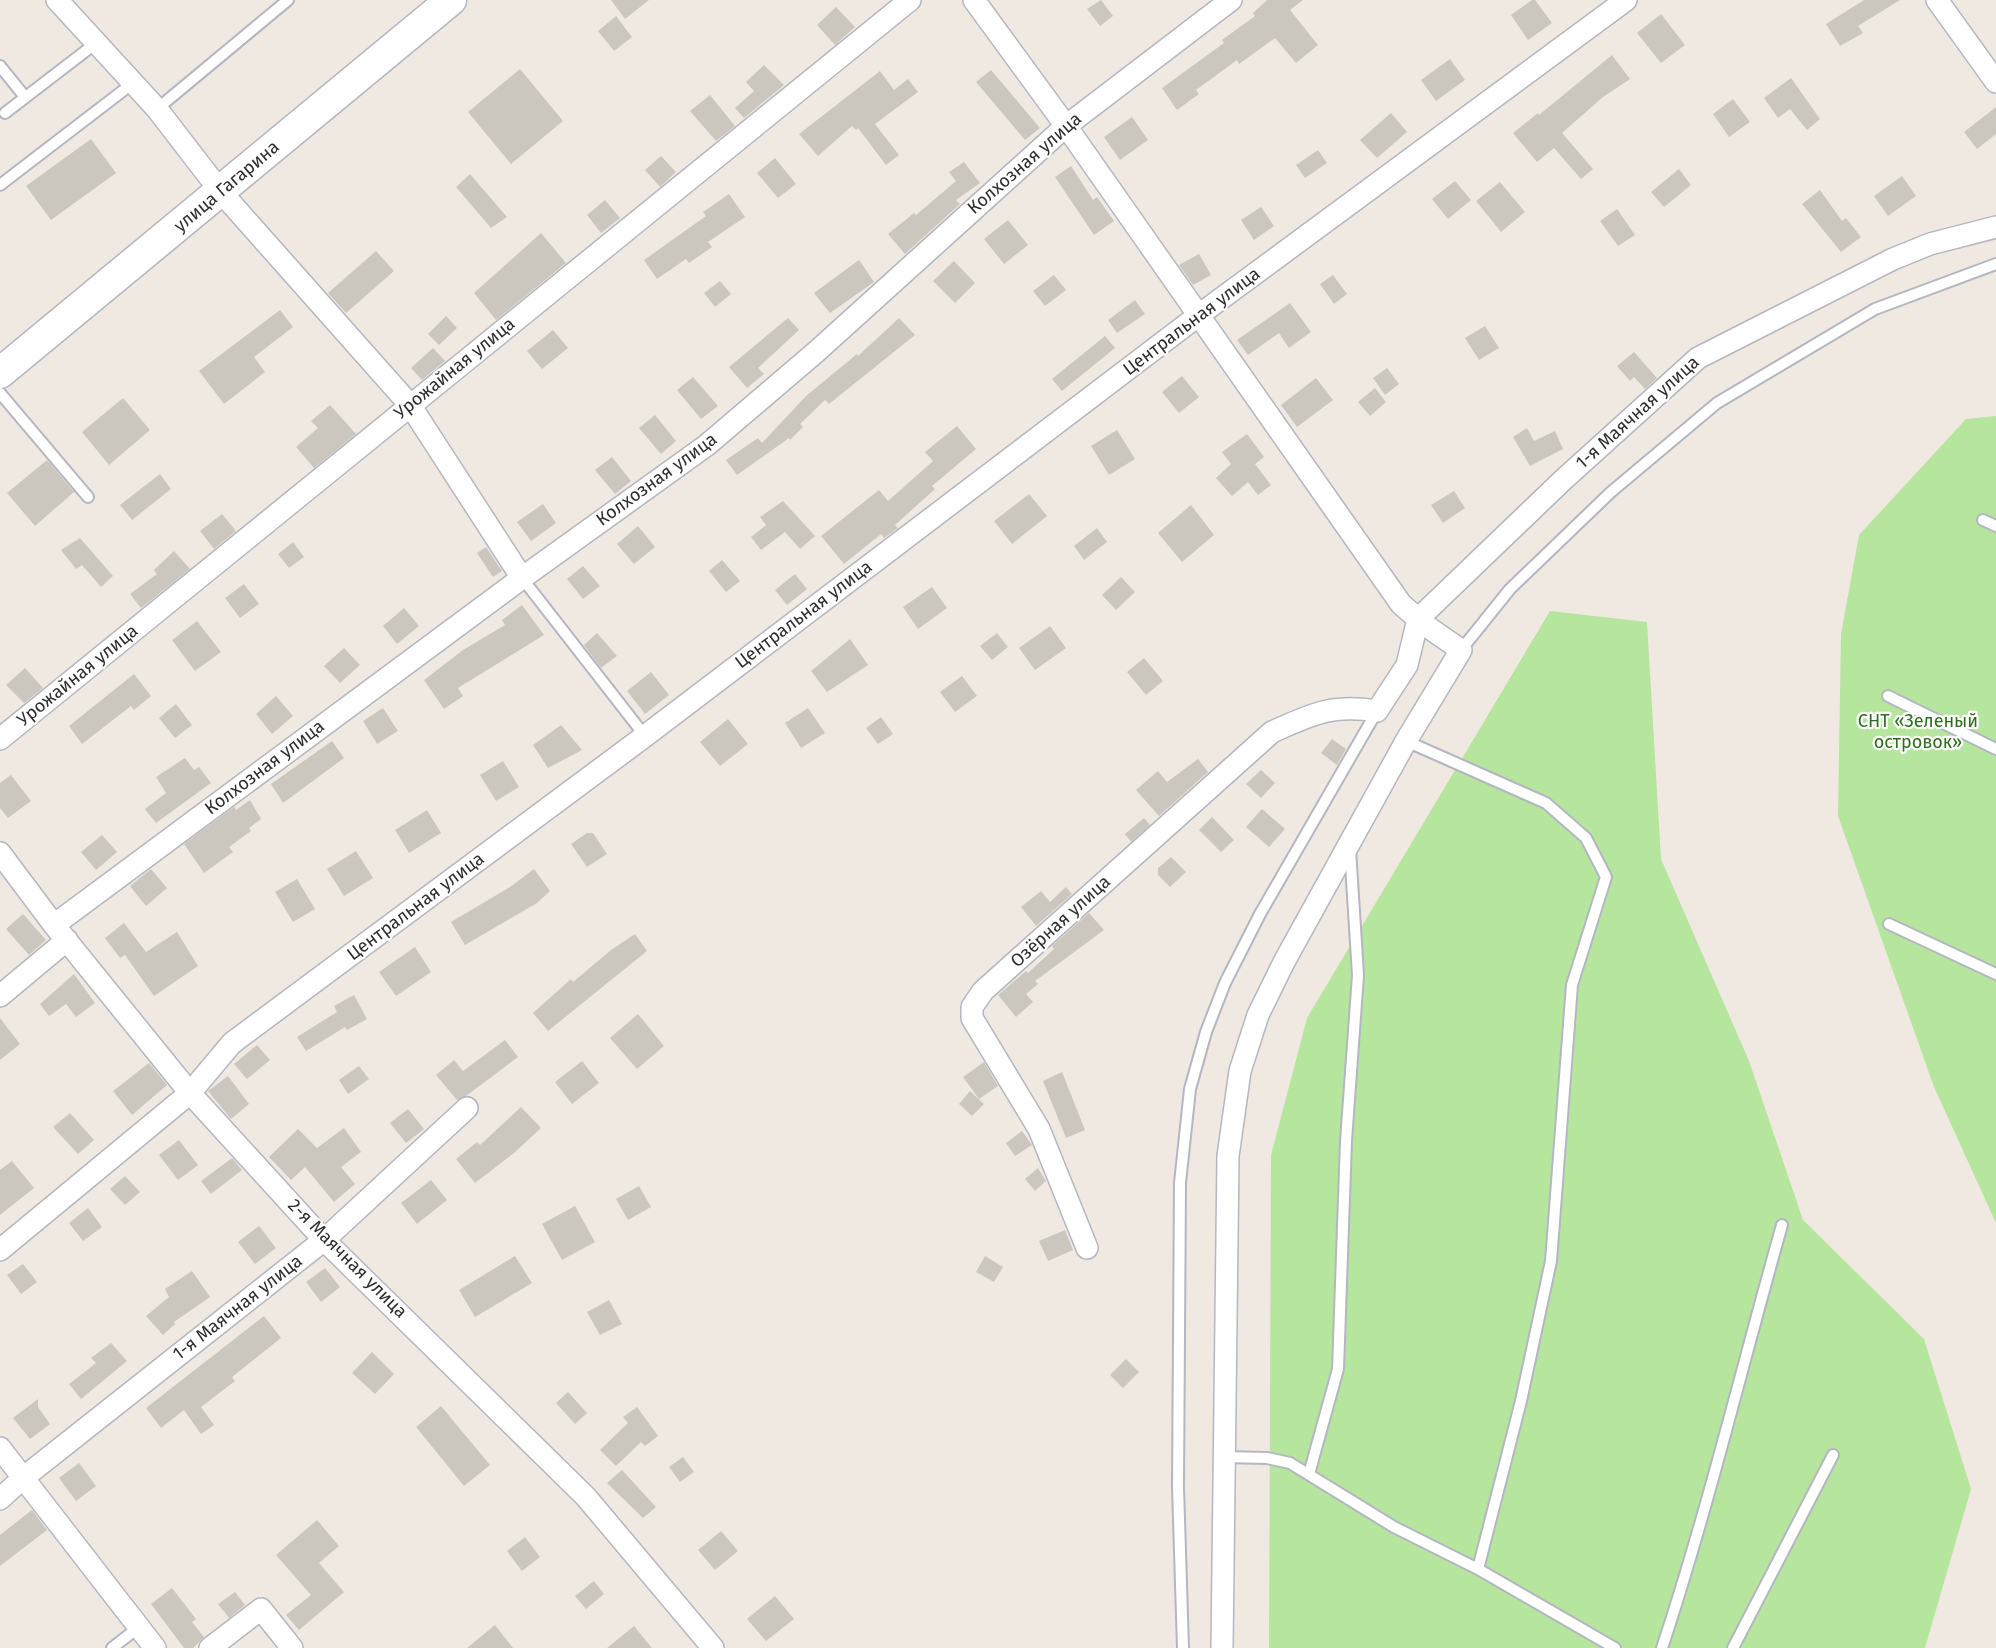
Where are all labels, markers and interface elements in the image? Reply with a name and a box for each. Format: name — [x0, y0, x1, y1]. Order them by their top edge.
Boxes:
street label: Колхозная улица — [964, 109, 1086, 219]
street label: улица Гагарина — [170, 137, 284, 237]
street label: Центральная улица — [1119, 263, 1265, 381]
street label: Урожайная улица — [390, 314, 520, 424]
street label: 1-я Маячная улица — [1572, 352, 1704, 474]
street label: Колхозная улица — [592, 429, 722, 531]
street label: Центральная улица — [731, 556, 877, 674]
street label: Урожайная улица — [13, 621, 143, 731]
park label: СНТ «Зеленый островок» — [1858, 711, 1978, 754]
street label: Колхозная улица — [201, 716, 329, 820]
street label: Центральная улица — [343, 848, 489, 966]
street label: Озёрная улица — [1007, 871, 1115, 973]
street label: 2-я Маячная улица — [283, 1195, 411, 1323]
street label: 1-я Маячная улица — [169, 1251, 307, 1365]

